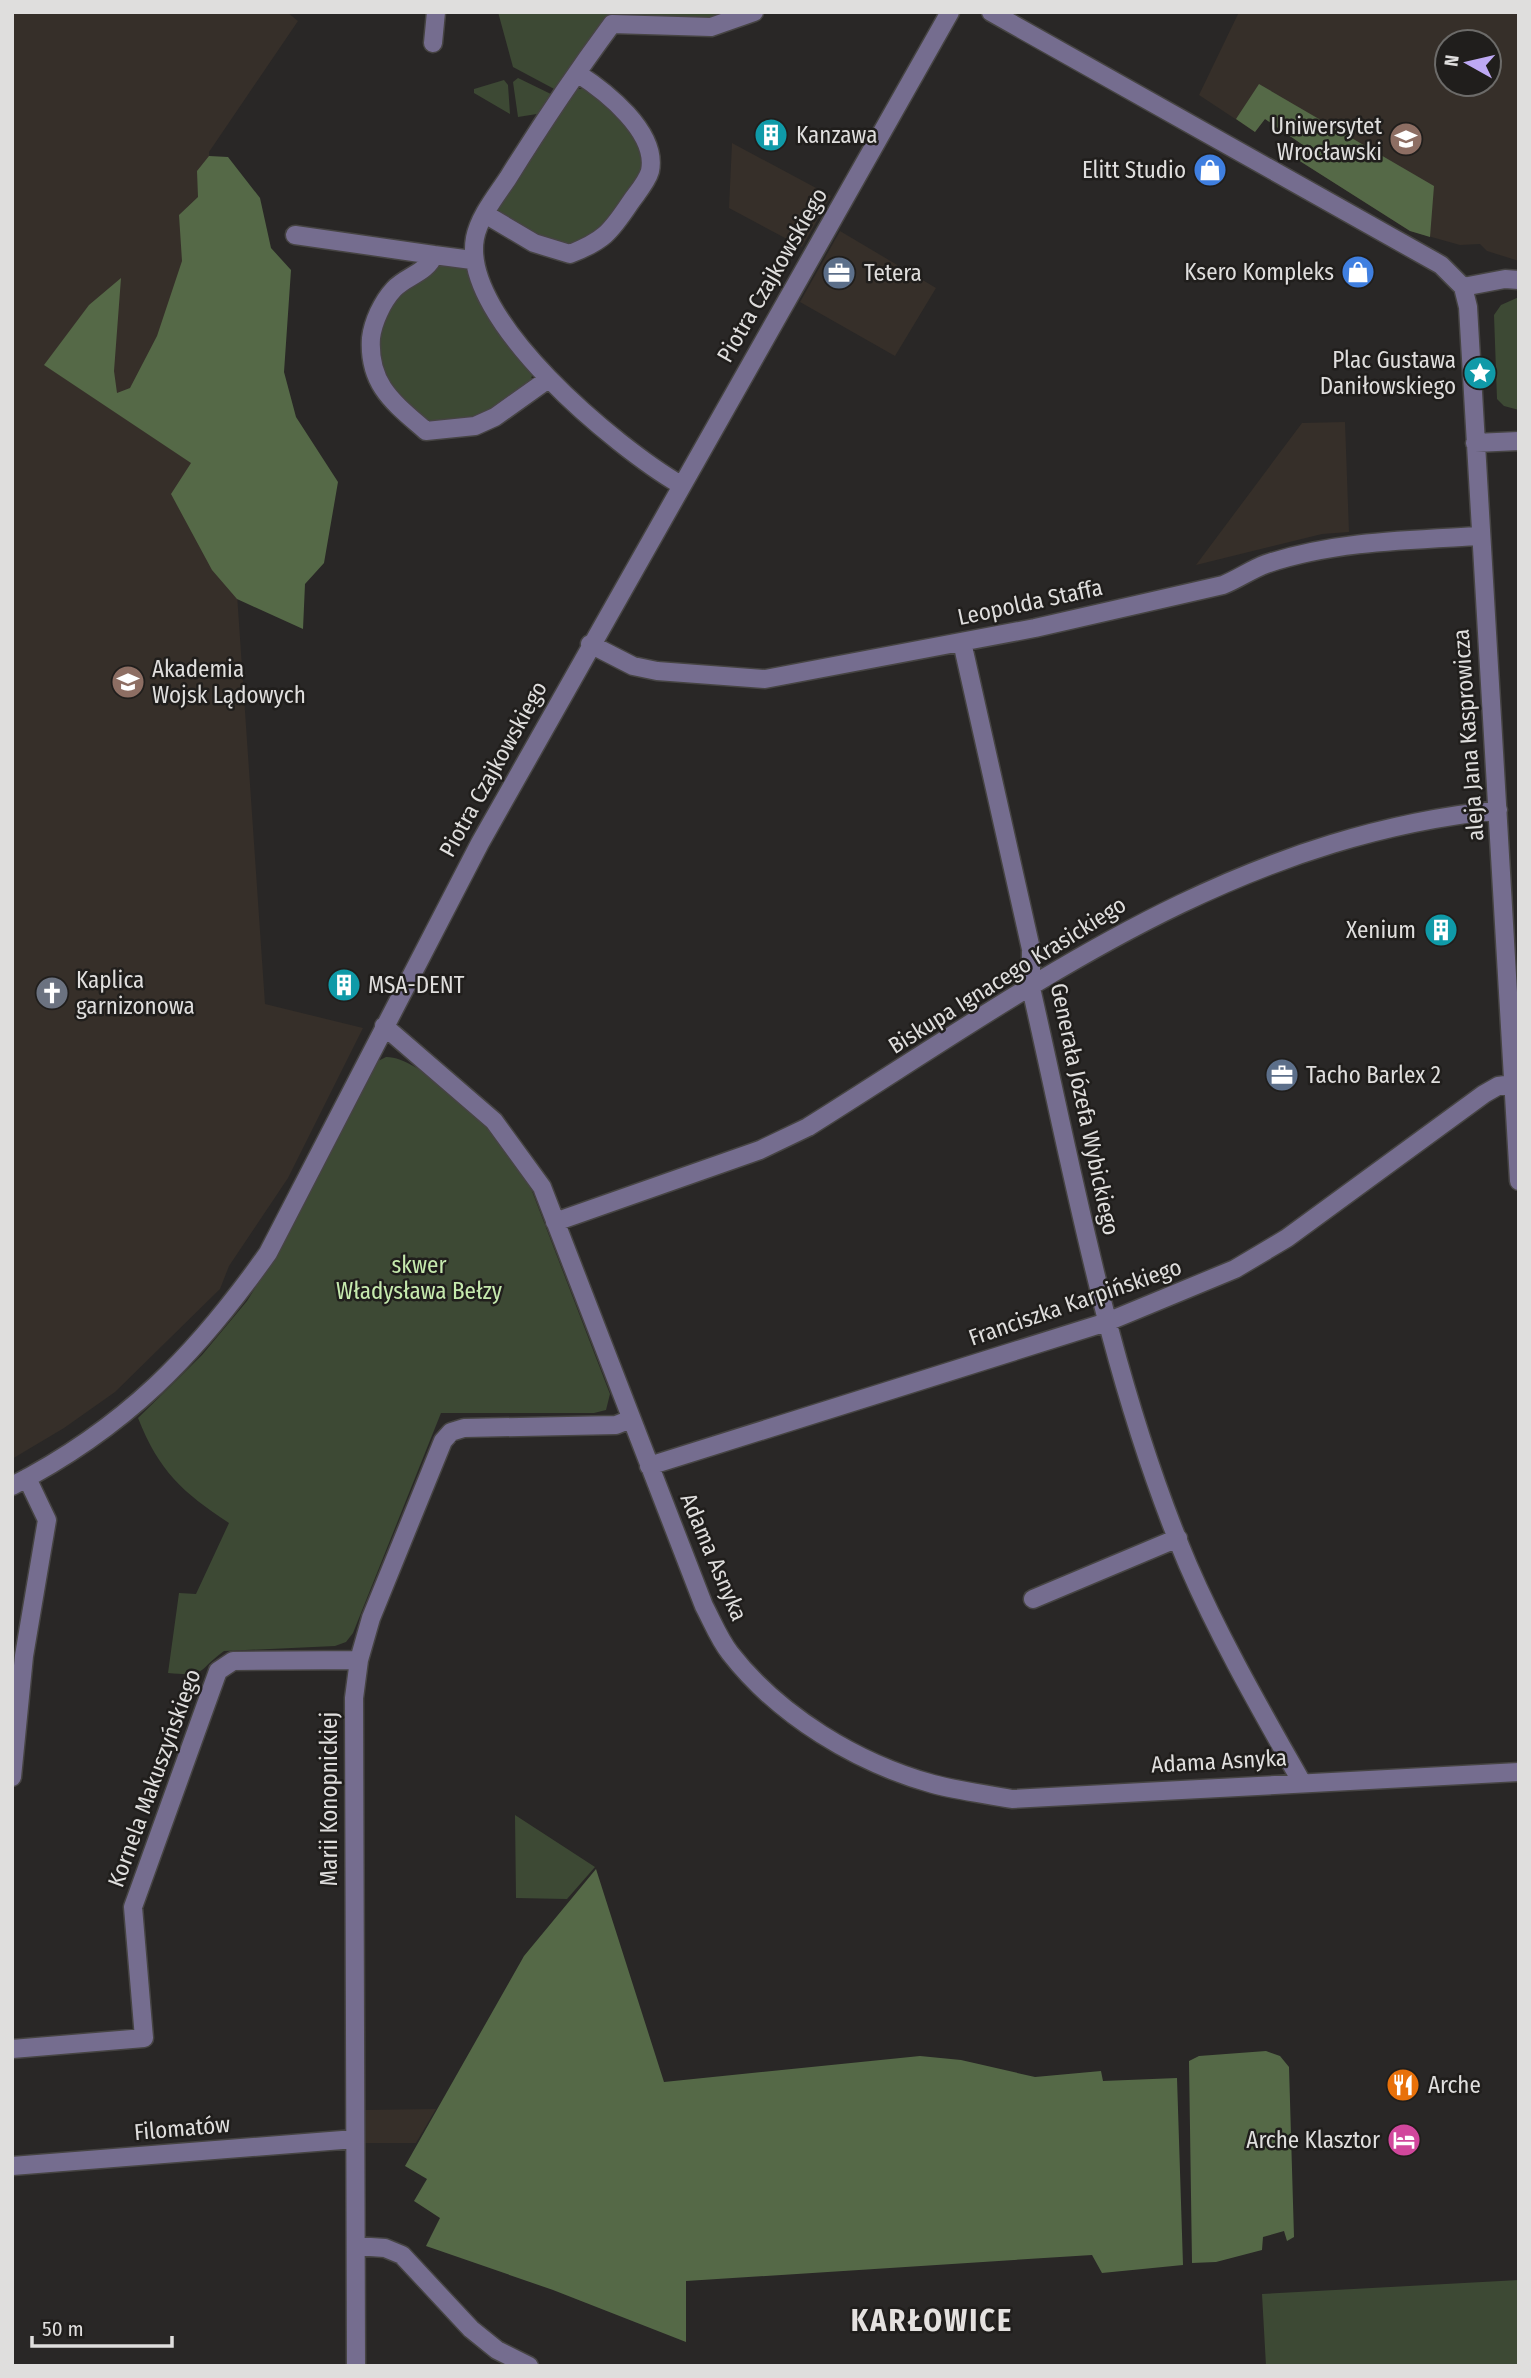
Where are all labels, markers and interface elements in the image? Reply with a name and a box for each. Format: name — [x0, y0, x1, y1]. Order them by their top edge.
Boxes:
north arrow — [1433, 28, 1503, 98]
text: N — [1439, 53, 1464, 68]
place label: Uniwersytet Wrocławski — [1271, 112, 1382, 166]
building icon: Kanzawa — [752, 116, 790, 154]
school or university icon: Uniwersytet Wrocławski — [1387, 120, 1425, 158]
place label: Kanzawa — [796, 121, 877, 149]
shop icon: Elitt Studio — [1191, 151, 1229, 189]
place label: Elitt Studio — [1082, 156, 1186, 184]
street label: Piotra Czajkowskiego — [711, 183, 833, 367]
shop icon: Ksero Kompleks — [1339, 253, 1377, 291]
office icon: Tetera — [820, 254, 858, 292]
place label: Ksero Kompleks — [1184, 258, 1334, 286]
place label: Tetera — [864, 259, 922, 287]
place label: Plac Gustawa Daniłowskiego — [1320, 346, 1456, 400]
place icon: Plac Gustawa Daniłowskiego — [1461, 354, 1499, 392]
street label: Leopolda Staffa — [955, 573, 1105, 631]
street label: aleja Jana Kasprowicza — [1447, 628, 1489, 842]
place label: Akademia Wojsk Lądowych — [152, 655, 306, 709]
school or university icon: Akademia Wojsk Lądowych — [109, 663, 147, 701]
street label: Piotra Czajkowskiego — [433, 676, 553, 862]
street label: Biskupa Ignacego Krasickiego — [883, 890, 1131, 1060]
building icon: Xenium — [1422, 911, 1460, 949]
place label: Xenium — [1346, 916, 1416, 944]
place label: Kaplica garnizonowa — [76, 966, 195, 1020]
building icon: MSA-DENT — [325, 966, 363, 1004]
place label: MSA-DENT — [368, 971, 465, 999]
church icon: Kaplica garnizonowa — [33, 974, 71, 1012]
street label: Generała Józefa Wybickiego — [1045, 980, 1125, 1238]
office icon: Tacho Barlex 2 — [1263, 1056, 1301, 1094]
place label: Tacho Barlex 2 — [1306, 1061, 1441, 1089]
park label: skwer Władysława Bełzy — [336, 1251, 503, 1305]
street label: Franciszka Karpińskiego — [965, 1252, 1185, 1352]
street label: Adama Asnyka — [675, 1489, 753, 1625]
street label: Kornela Makuszyńskiego — [102, 1665, 206, 1891]
street label: Marii Konopnickiej — [315, 1712, 343, 1886]
street label: Adama Asnyka — [1150, 1743, 1288, 1779]
restaurant icon: Arche — [1384, 2066, 1422, 2104]
place label: Arche — [1428, 2071, 1481, 2099]
street label: Filomatów — [133, 2110, 231, 2146]
hotel icon: Arche Klasztor — [1385, 2121, 1423, 2159]
place label: Arche Klasztor — [1246, 2126, 1380, 2154]
district label: KARŁOWICE — [851, 2303, 1013, 2339]
scale bar — [32, 2304, 172, 2348]
text: 50 m — [42, 2316, 84, 2342]

